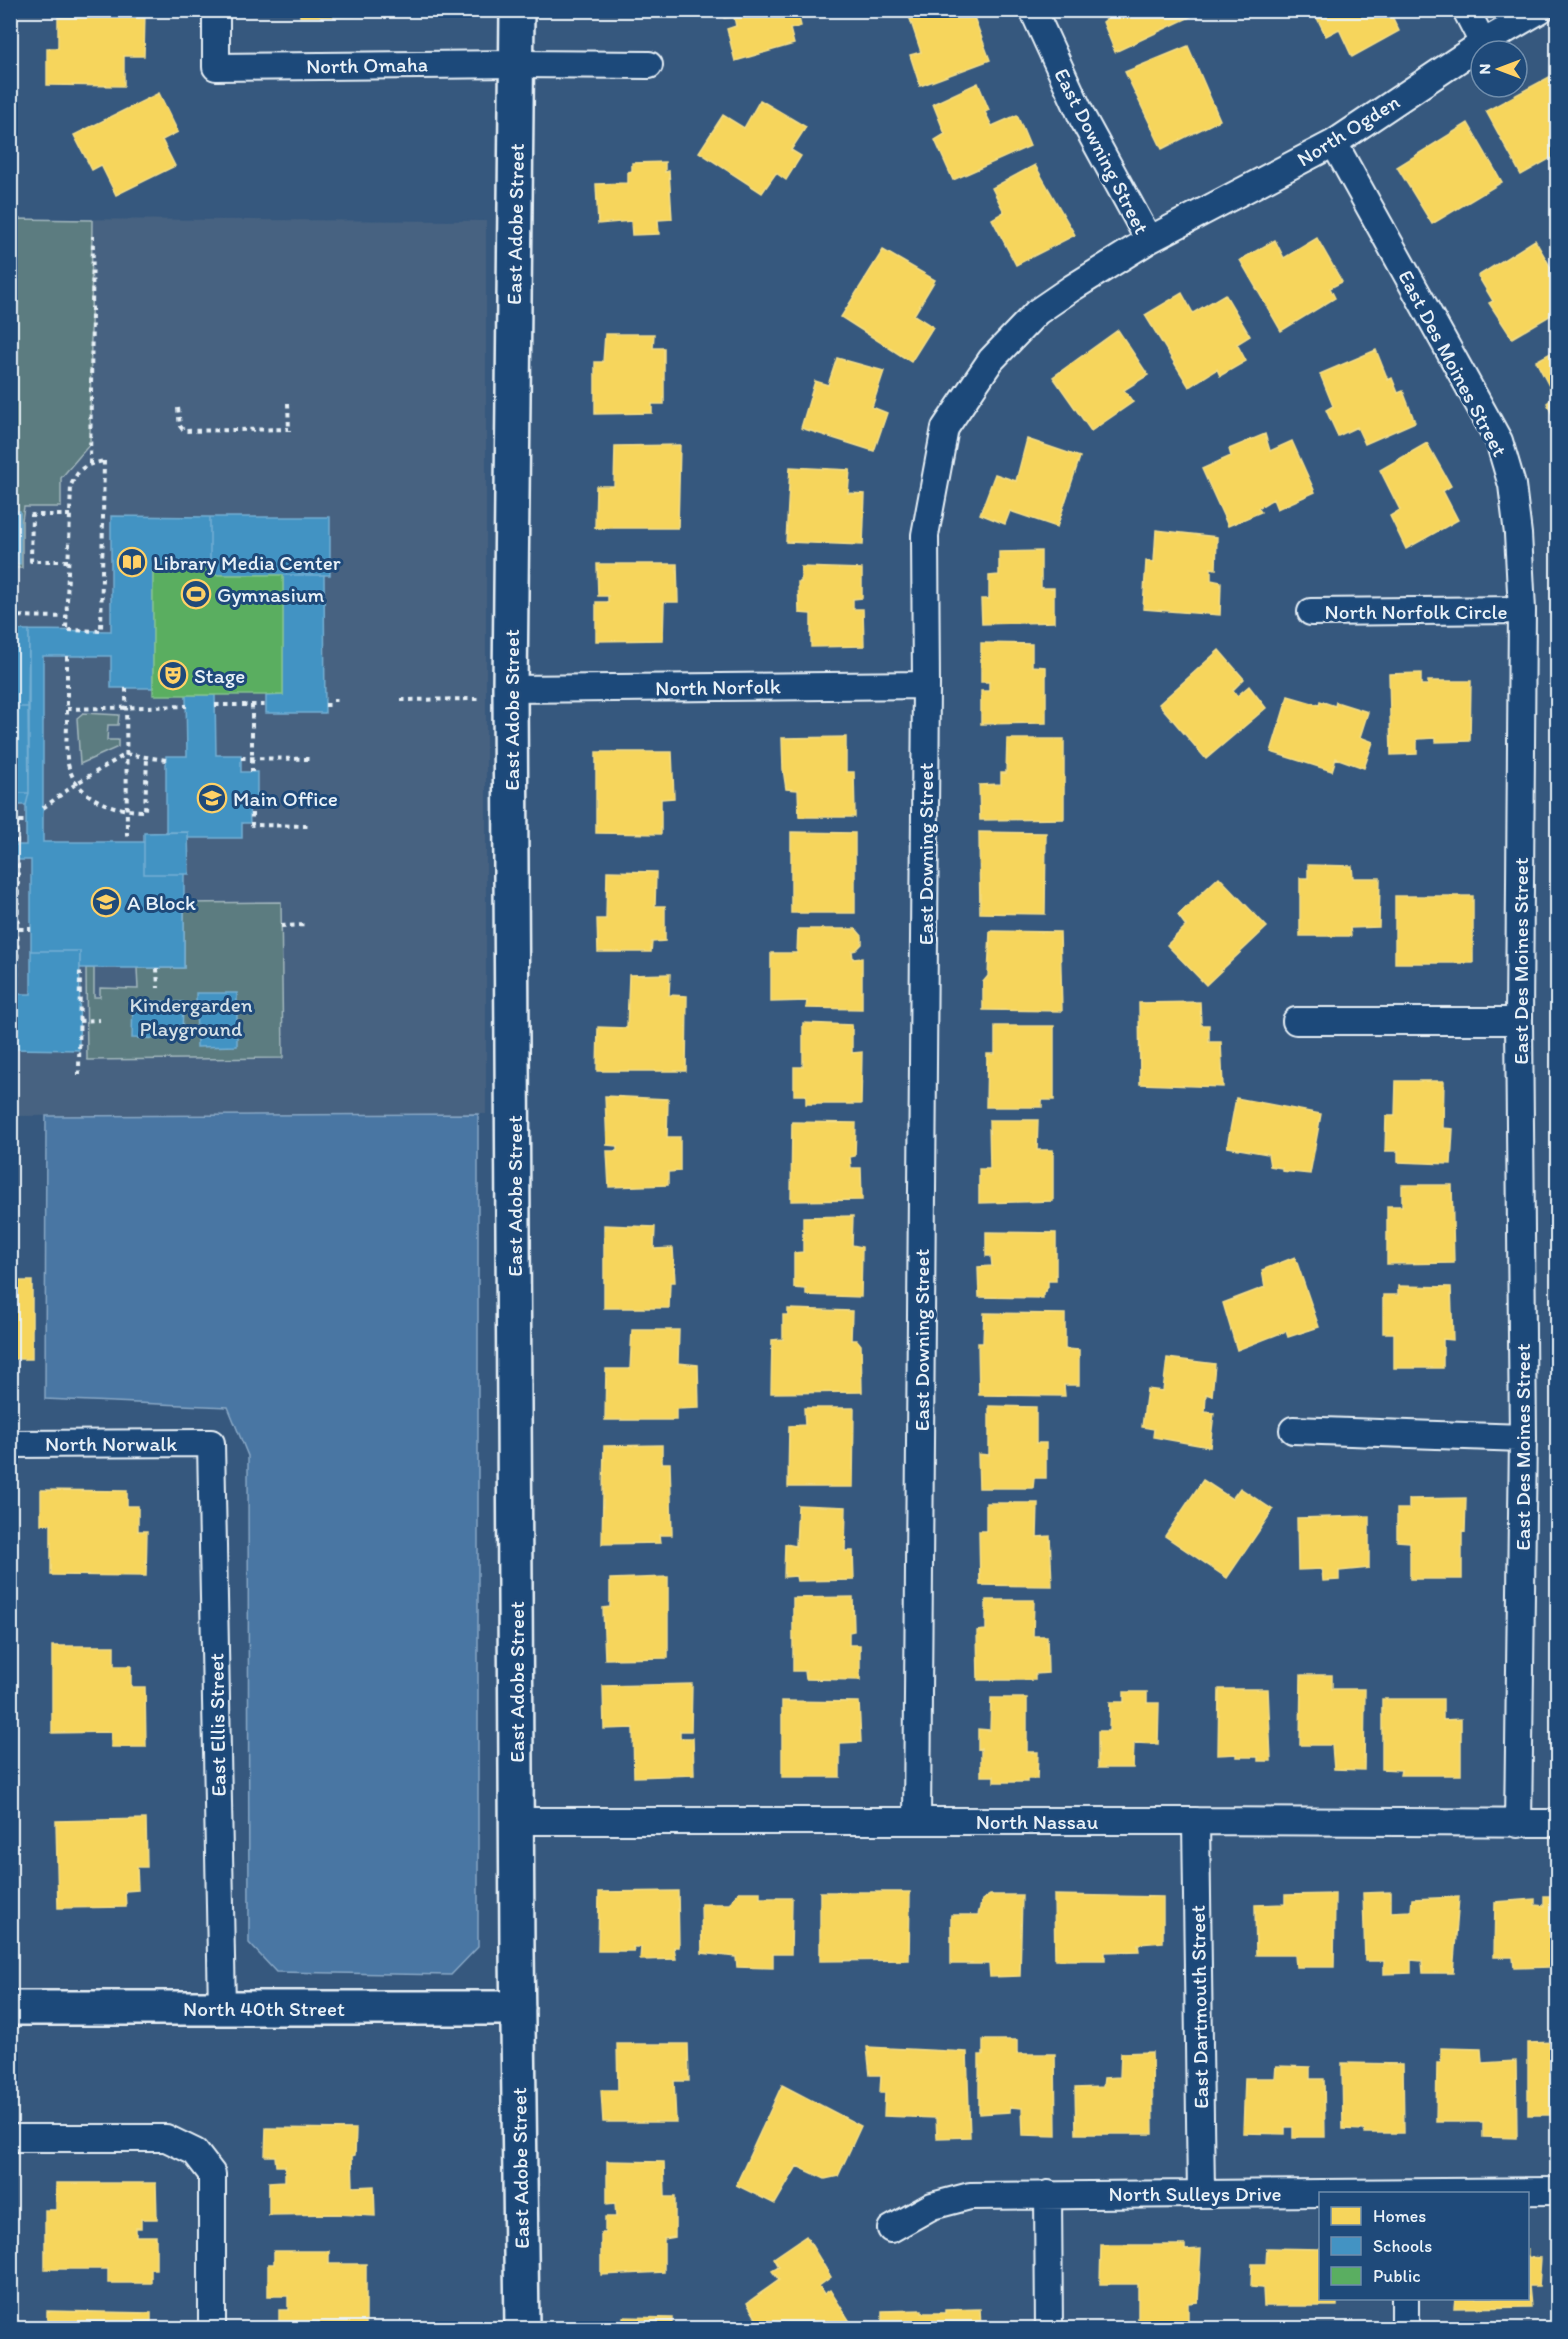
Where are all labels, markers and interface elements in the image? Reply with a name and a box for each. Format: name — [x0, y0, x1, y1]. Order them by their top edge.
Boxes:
north arrow — [1469, 39, 1529, 99]
street label: North Omaha — [306, 51, 428, 79]
street label: East Downing Street — [1049, 64, 1155, 238]
text: N — [1475, 64, 1494, 74]
street label: North Ogden — [1292, 89, 1404, 171]
street label: East Adobe Street — [501, 143, 529, 305]
street label: East Des Moines Street — [1393, 266, 1513, 461]
library icon: Library Media Center — [116, 546, 148, 578]
place label: Library Media Center — [153, 550, 341, 575]
sports icon: Gymnasium — [180, 578, 212, 610]
place label: Gymnasium — [217, 582, 324, 607]
street label: North Norfolk Circle — [1325, 599, 1507, 624]
street label: East Adobe Street — [499, 629, 524, 791]
theatre icon: Stage — [157, 659, 189, 691]
place label: Stage — [194, 663, 245, 688]
street label: North Norfolk — [655, 673, 781, 701]
street label: East Downing Street — [913, 763, 938, 945]
school or university icon: Main Office — [196, 782, 228, 814]
place label: Main Office — [233, 786, 338, 811]
street label: East Des Moines Street — [1508, 857, 1533, 1065]
school or university icon: A Block — [90, 886, 122, 918]
place label: A Block — [127, 890, 196, 915]
park label: Kindergarden Playground — [129, 992, 253, 1041]
street label: East Adobe Street — [502, 1115, 527, 1277]
street label: East Downing Street — [909, 1249, 934, 1431]
street label: East Des Moines Street — [1510, 1343, 1535, 1551]
street label: North Norwalk — [45, 1431, 177, 1456]
street label: East Adobe Street — [504, 1601, 529, 1763]
street label: East Ellis Street — [203, 1653, 231, 1797]
street label: North Nassau — [976, 1809, 1099, 1834]
street label: East Dartmouth Street — [1185, 1905, 1213, 2109]
street label: North 40th Street — [183, 1996, 345, 2021]
street label: East Adobe Street — [506, 2087, 534, 2249]
street label: North Sulleys Drive — [1108, 2181, 1282, 2206]
legend — [1319, 2192, 1529, 2300]
text: Homes — [1373, 2205, 1426, 2227]
text: Schools — [1373, 2235, 1432, 2257]
text: Public — [1373, 2265, 1421, 2287]

